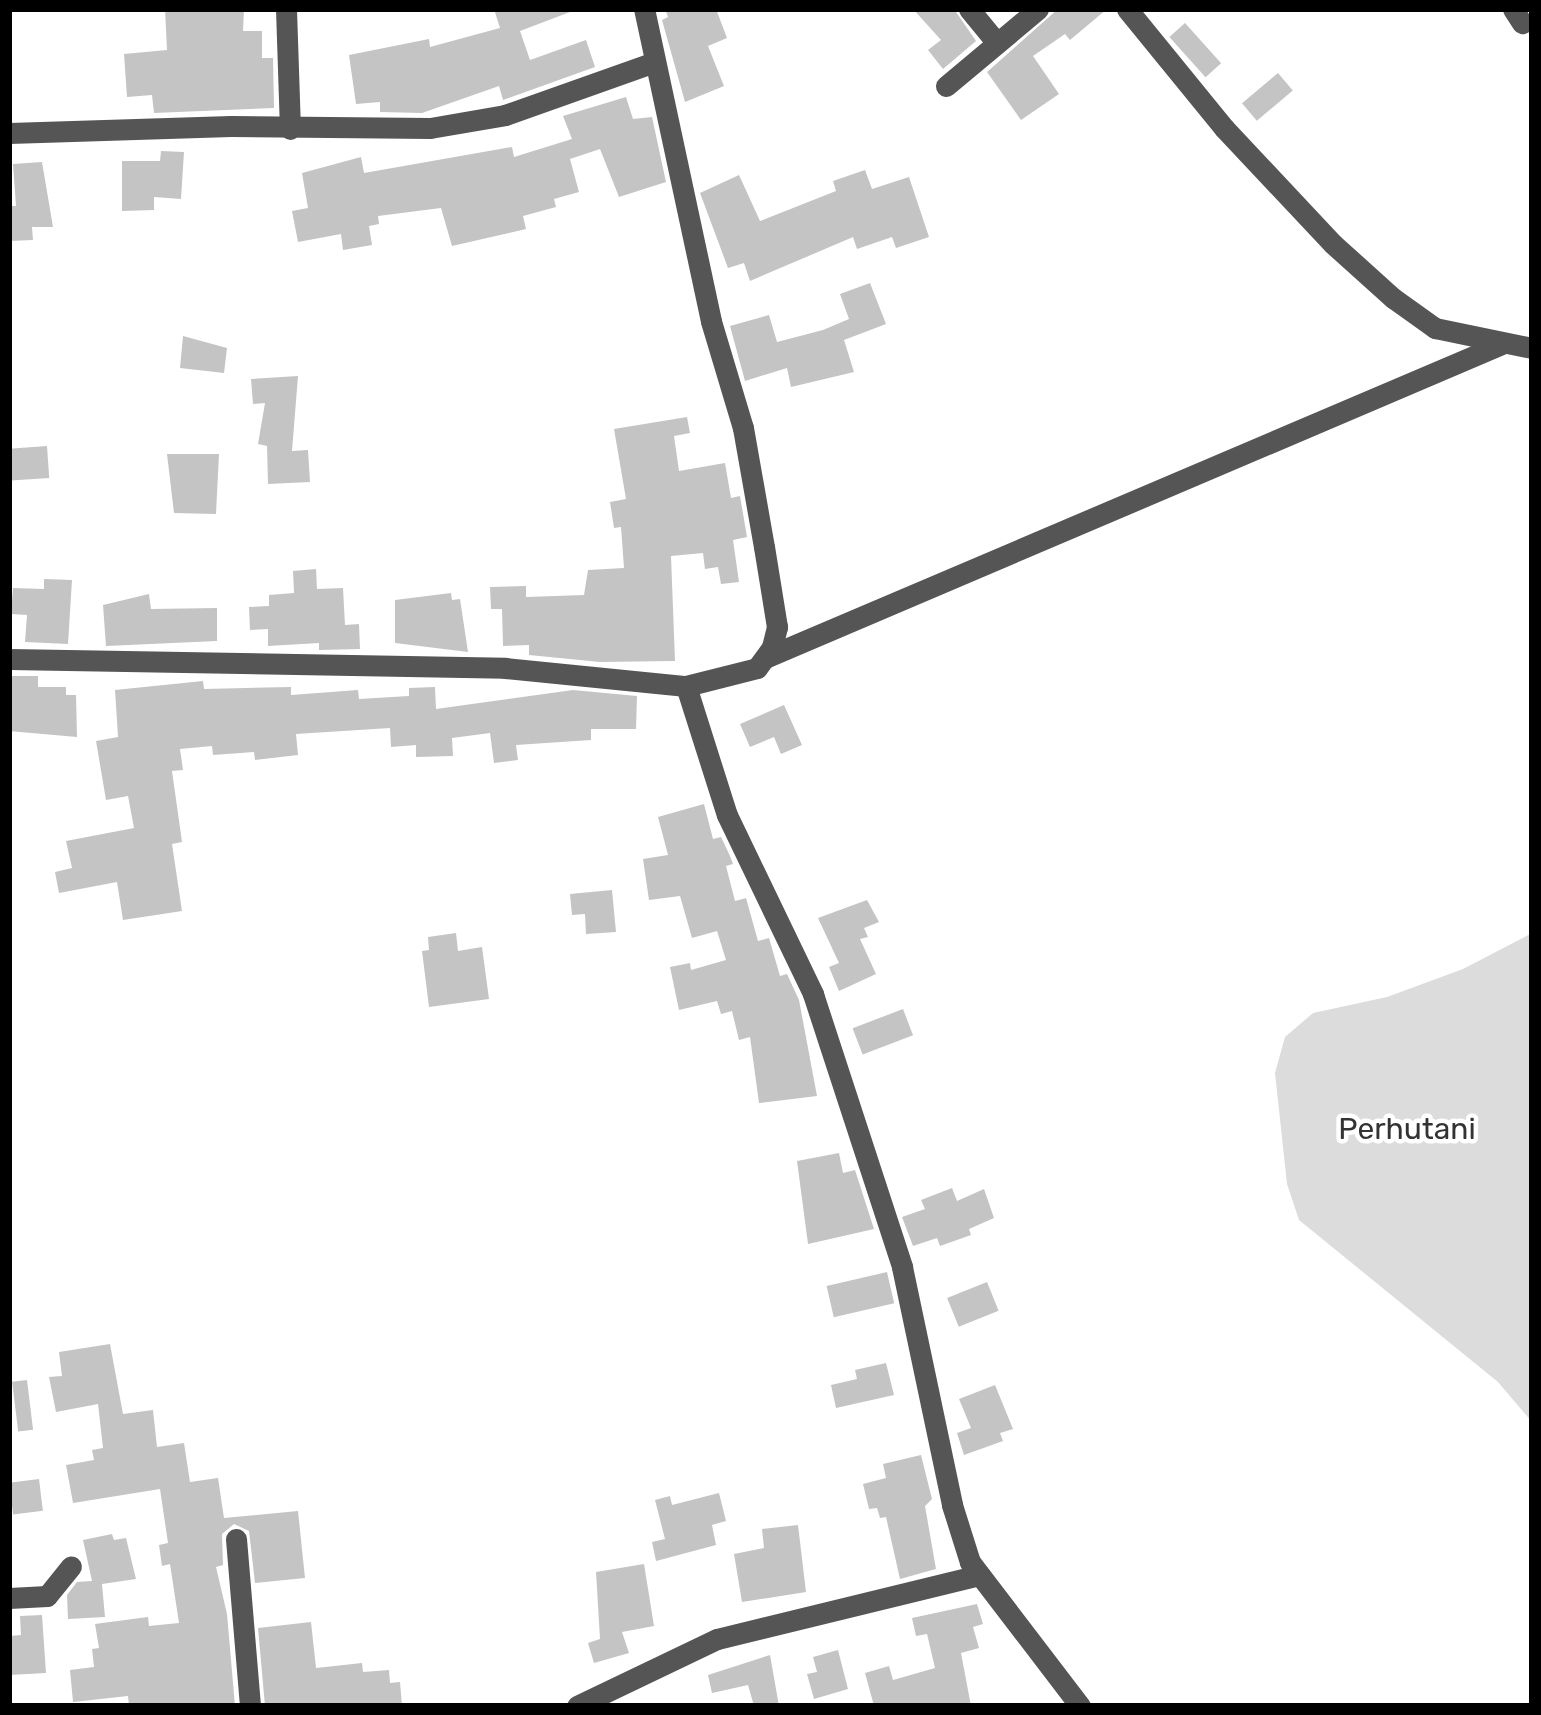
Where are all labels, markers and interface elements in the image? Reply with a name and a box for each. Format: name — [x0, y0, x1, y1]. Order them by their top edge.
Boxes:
park label: Perhutani — [1338, 1111, 1476, 1147]

